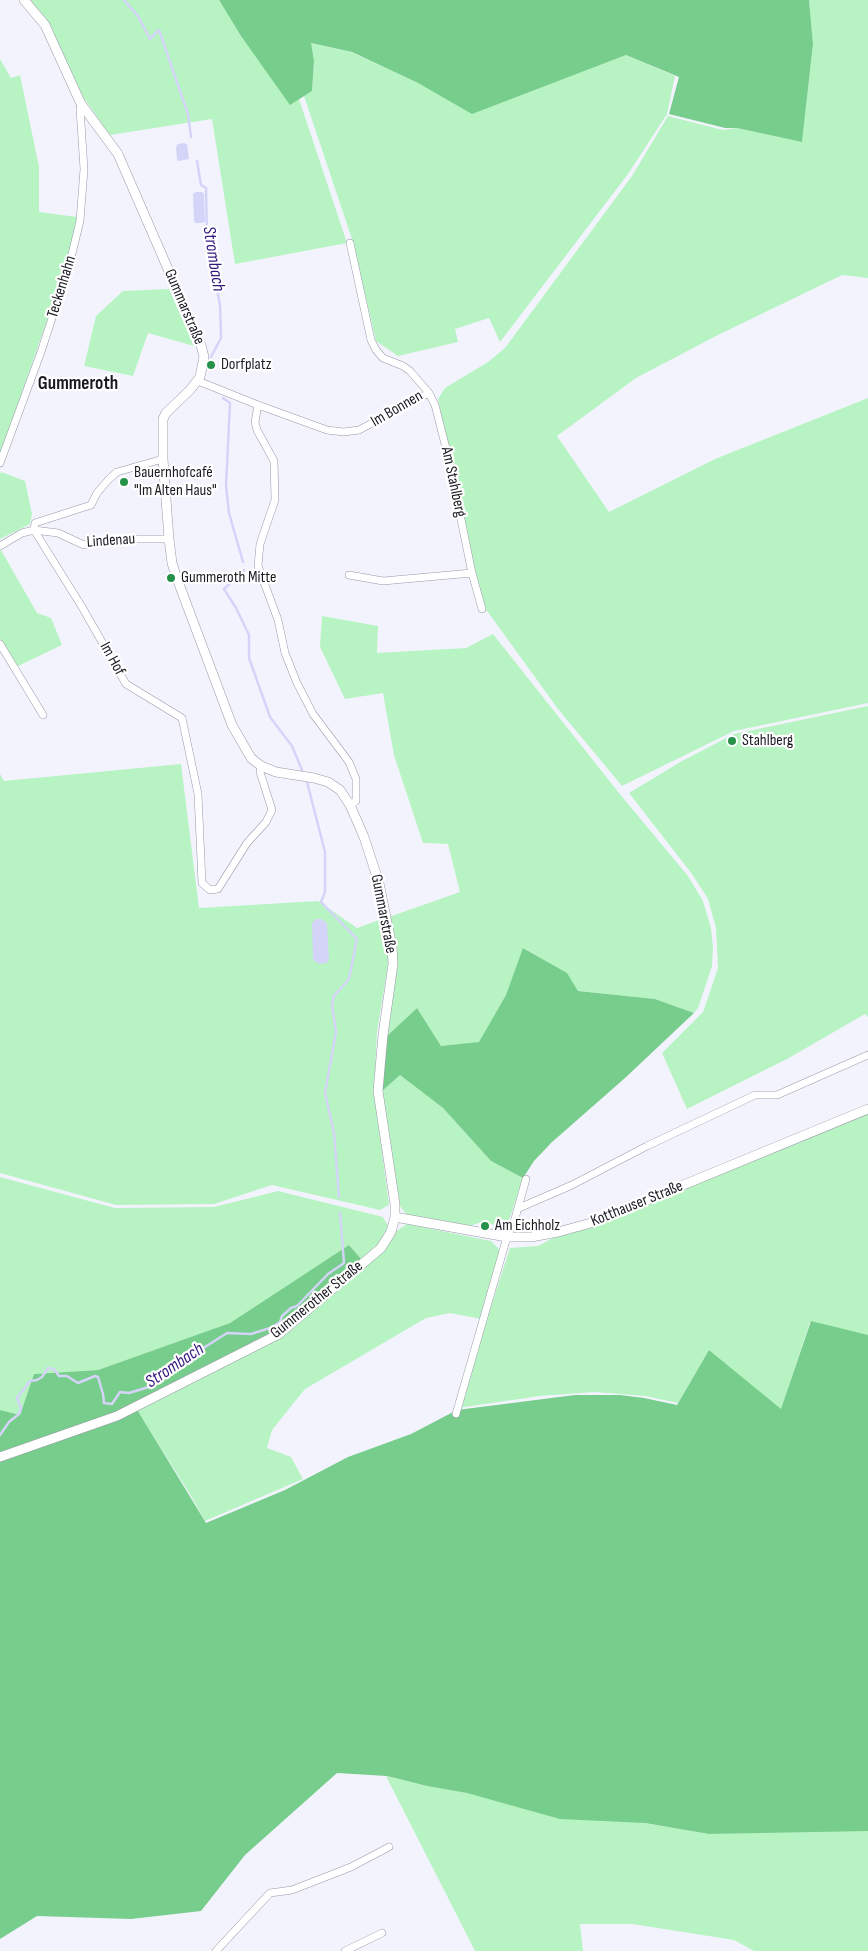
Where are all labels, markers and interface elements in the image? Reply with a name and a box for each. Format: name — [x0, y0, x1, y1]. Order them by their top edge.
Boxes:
water label: Strombach — [197, 225, 229, 293]
street label: Teckenhahn — [43, 254, 81, 320]
street label: Gummarstraße — [160, 266, 208, 348]
place label: Dorfplatz — [221, 355, 271, 375]
marker: Dorfplatz — [205, 359, 217, 371]
district label: Gummeroth — [38, 373, 118, 395]
street label: Im Bonnen — [368, 386, 426, 432]
street label: Am Stahlberg — [436, 445, 470, 519]
place label: Bauernhofcafé "Im Alten Haus" — [134, 463, 217, 501]
marker: Bauernhofcafé "Im Alten Haus" — [118, 476, 130, 488]
street label: Lindenau — [86, 530, 136, 552]
place label: Gummeroth Mitte — [181, 568, 276, 588]
marker: Gummeroth Mitte — [165, 572, 177, 584]
street label: Im Hof — [95, 639, 129, 679]
place label: Stahlberg — [742, 731, 793, 751]
marker: Stahlberg — [726, 735, 738, 747]
street label: Gummarstraße — [366, 873, 400, 955]
street label: Kotthauser Straße — [588, 1177, 686, 1231]
place label: Am Eichholz — [495, 1216, 560, 1236]
marker: Am Eichholz — [479, 1220, 491, 1232]
street label: Gummerother Straße — [267, 1257, 367, 1343]
water label: Strombach — [142, 1339, 208, 1393]

